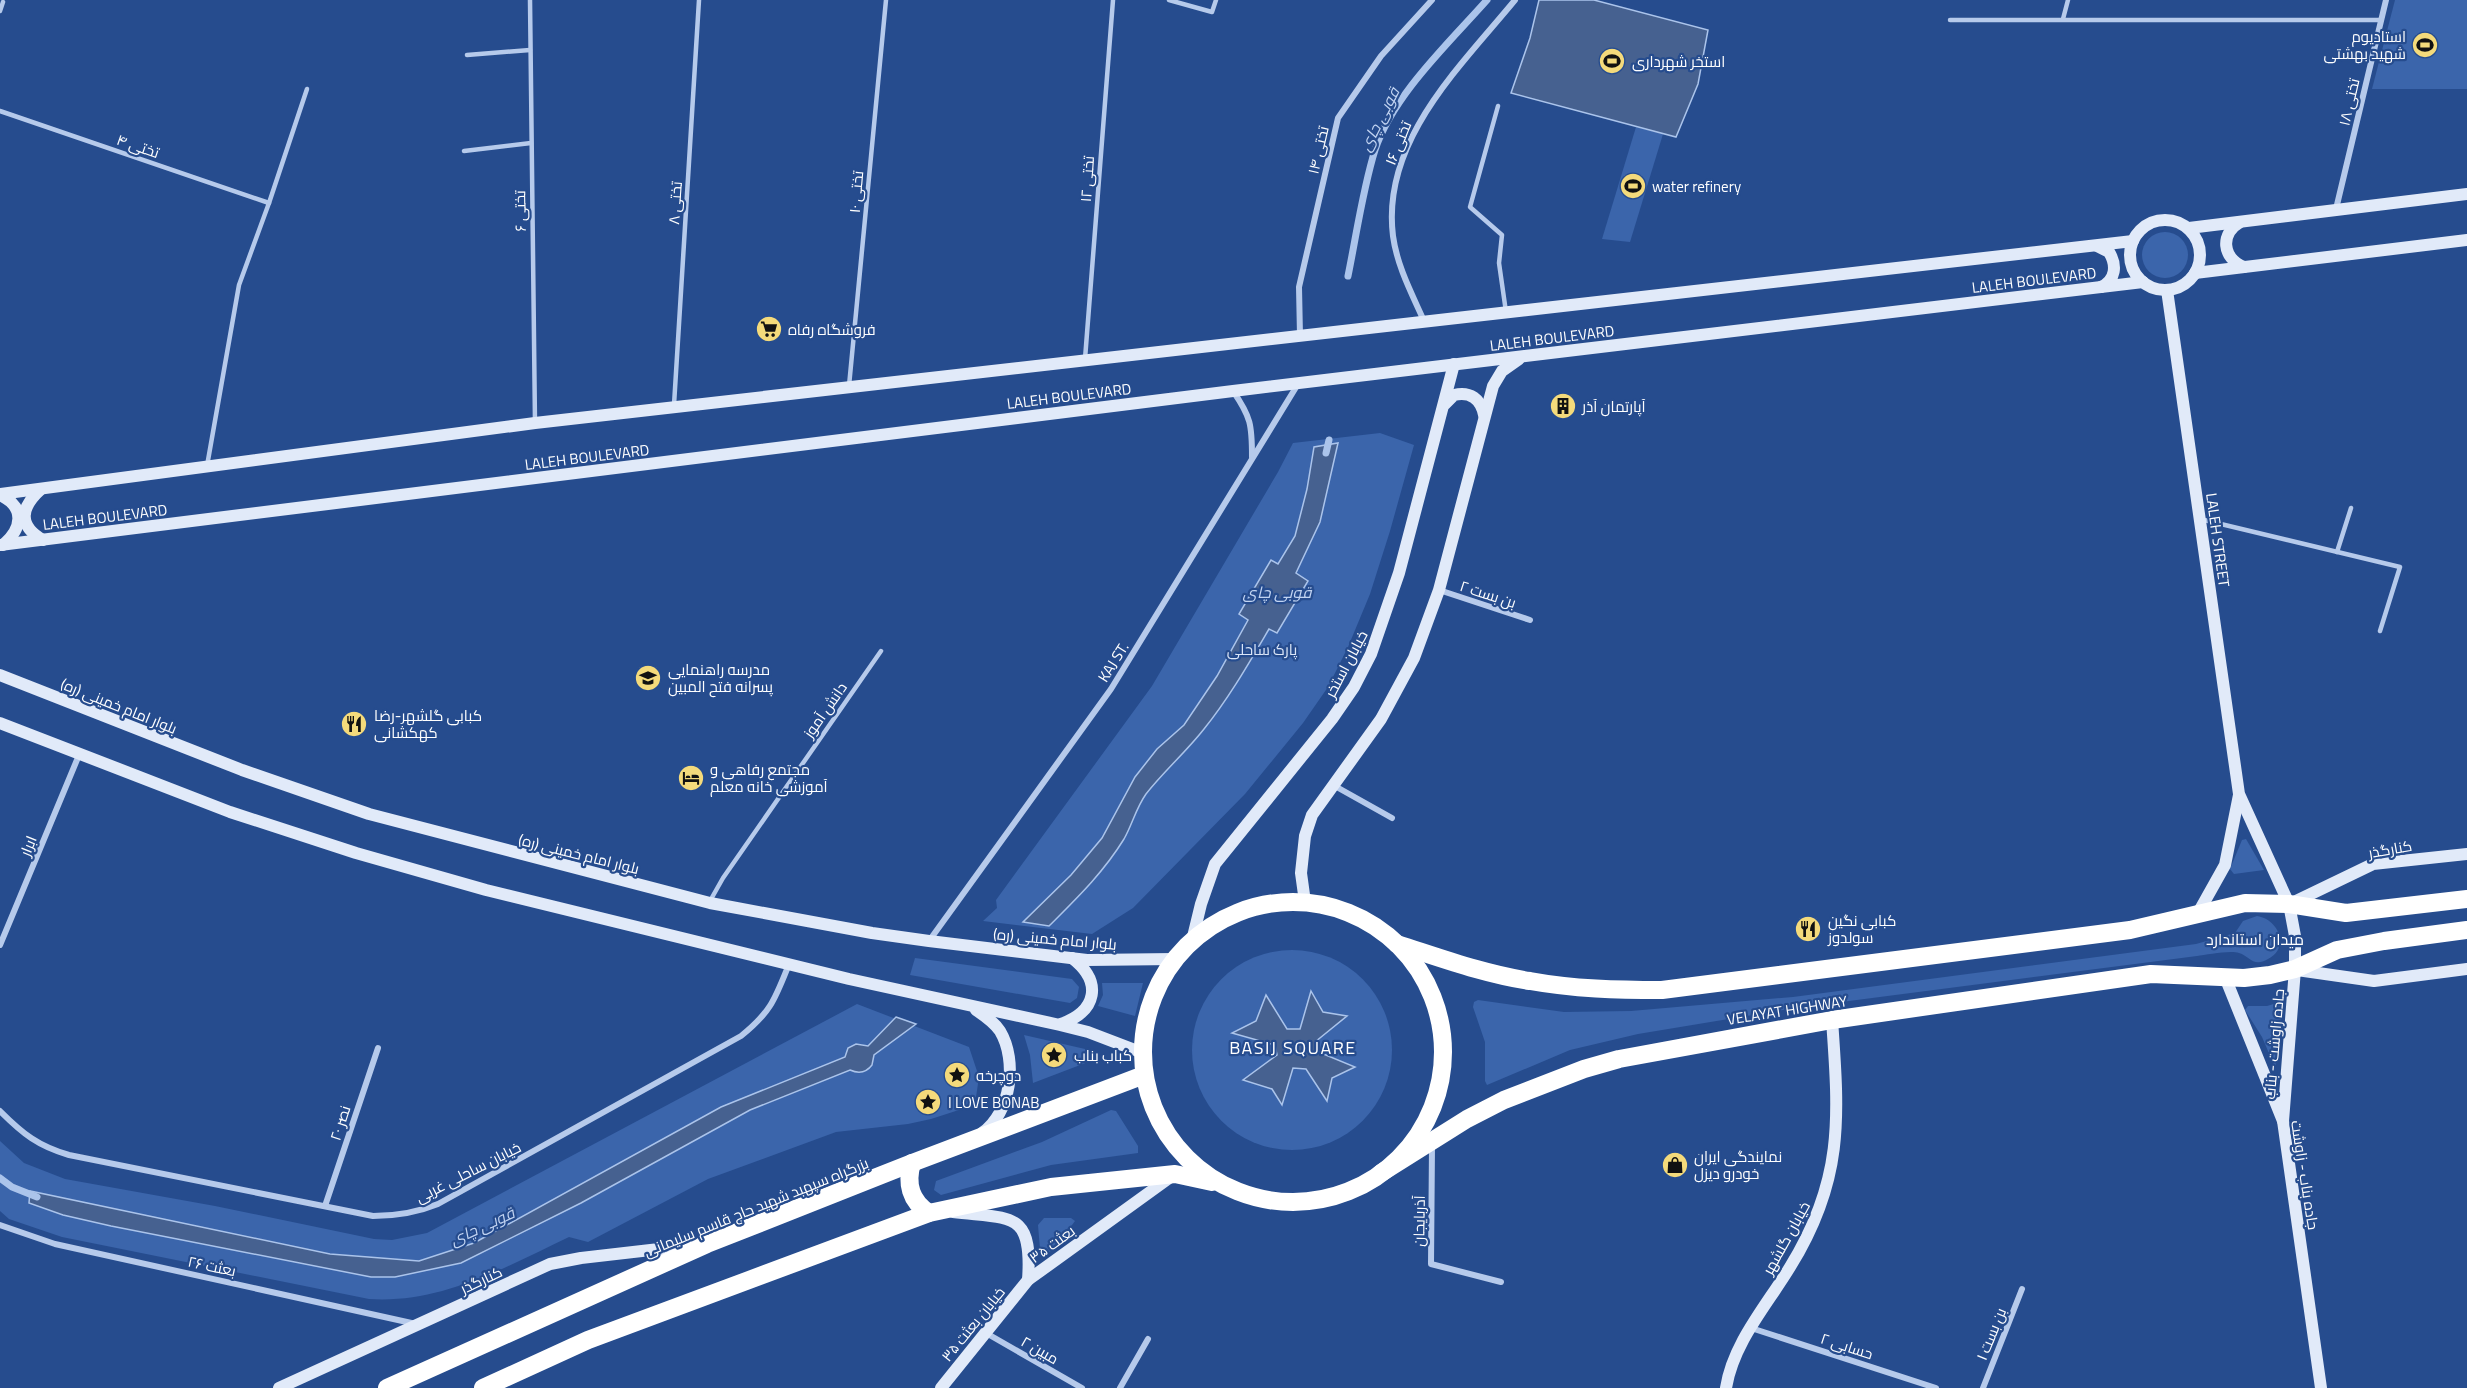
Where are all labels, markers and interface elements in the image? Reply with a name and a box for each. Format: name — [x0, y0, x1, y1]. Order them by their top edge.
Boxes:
place label: استادیوم شهید بهشتی — [2323, 25, 2406, 65]
sports icon: استادیوم شهید بهشتی — [2410, 30, 2440, 60]
sports icon: استخر شهرداری — [1597, 46, 1627, 76]
place label: استخر شهرداری — [1632, 50, 1725, 73]
street label: تختی ۱۸ — [2332, 76, 2366, 128]
water label: قوبی چای — [1353, 82, 1406, 155]
street label: تختی ۱۶ — [1379, 117, 1417, 169]
street label: تختی ۱۴ — [1301, 124, 1335, 176]
street label: تختی ۴ — [113, 128, 163, 164]
street label: تختی ۱۲ — [1074, 155, 1100, 203]
street label: تختی ۱۰ — [843, 170, 869, 214]
sports icon: water refinery — [1618, 171, 1648, 201]
place label: water refinery — [1652, 175, 1741, 198]
street label: تختی ۸ — [662, 181, 688, 225]
street label: تختی ۶ — [508, 190, 532, 232]
street label: LALEH BOULEVARD — [1970, 261, 2098, 299]
supermarket icon: فروشگاه رفاه — [754, 314, 784, 344]
place label: فروشگاه رفاه — [788, 318, 876, 341]
street label: LALEH BOULEVARD — [1488, 319, 1616, 357]
street label: LALEH BOULEVARD — [1005, 377, 1133, 415]
building icon: آپارتمان آذر — [1548, 391, 1578, 421]
place label: آپارتمان آذر — [1581, 395, 1645, 418]
street label: LALEH BOULEVARD — [523, 438, 651, 476]
street label: LALEH STREET — [2200, 491, 2236, 589]
street label: LALEH BOULEVARD — [41, 498, 169, 536]
street label: بن بست ۲ — [1457, 574, 1519, 614]
water label: قوبی چای — [1243, 580, 1313, 604]
street label: خیابان استخر — [1318, 626, 1373, 703]
street label: KAJ ST. — [1092, 638, 1134, 686]
park label: پارک ساحلی — [1227, 638, 1297, 661]
place label: مدرسه راهنمایی پسرانه فتح المبین — [668, 658, 773, 698]
school or university icon: مدرسه راهنمایی پسرانه فتح المبین — [633, 663, 663, 693]
street label: بلوار امام خمینی (ره) — [57, 672, 181, 740]
street label: دانش آموز — [797, 677, 853, 743]
place label: کبابی گلشهر-رضا کهکشانی — [374, 704, 482, 744]
restaurant icon: کبابی گلشهر-رضا کهکشانی — [339, 709, 369, 739]
place label: مجتمع رفاهی و آموزشی خانه معلم — [710, 758, 828, 798]
hotel icon: مجتمع رفاهی و آموزشی خانه معلم — [676, 763, 706, 793]
street label: بلوار امام خمینی (ره) — [516, 828, 642, 880]
street label: ابرار — [13, 832, 43, 861]
street label: کنارگذر — [2365, 834, 2414, 864]
place label: کبابی نگین سولدوز — [1827, 909, 1896, 949]
restaurant icon: کبابی نگین سولدوز — [1793, 914, 1823, 944]
street label: بلوار امام خمینی (ره) — [992, 922, 1118, 956]
district label: میدان استاندارد — [2206, 927, 2304, 951]
street label: جاده زاوشت - بناب — [2258, 988, 2290, 1100]
street label: VELAYAT HIGHWAY — [1725, 989, 1849, 1031]
district label: BASIJ SQUARE — [1229, 1034, 1357, 1061]
place icon: کباب بناب — [1039, 1040, 1069, 1070]
place label: کباب بناب — [1074, 1044, 1132, 1067]
place icon: دوچرخه — [942, 1060, 972, 1090]
place label: دوچرخه — [976, 1064, 1021, 1087]
place icon: I LOVE BONAB — [913, 1087, 943, 1117]
place label: I LOVE BONAB — [948, 1091, 1039, 1114]
street label: نصر ۲۰ — [324, 1102, 356, 1144]
street label: جاده بناب - زاوشت — [2285, 1119, 2325, 1231]
street label: خیابان ساحلی غربی — [411, 1135, 525, 1209]
place label: نمایندگی ایران خودرو دیزل — [1694, 1145, 1782, 1185]
shop icon: نمایندگی ایران خودرو دیزل — [1660, 1150, 1690, 1180]
street label: بزرگراه سپهبد شهید حاج قاسم سلیمانی — [640, 1151, 872, 1263]
street label: آذربایجان — [1407, 1195, 1431, 1247]
street label: خیابان گلشهر — [1756, 1197, 1816, 1280]
water label: قوبی چای — [446, 1200, 519, 1251]
street label: بعثت ۳۵ — [1024, 1219, 1080, 1269]
street label: بعثت ۲۶ — [186, 1250, 238, 1282]
street label: کنارگذر — [455, 1260, 506, 1300]
street label: خیابان بعثت ۳۵ — [936, 1282, 1010, 1366]
street label: بن بست ۱ — [1970, 1304, 2012, 1364]
street label: حسابی ۲ — [1818, 1327, 1876, 1365]
street label: مبین ۲ — [1017, 1330, 1063, 1370]

